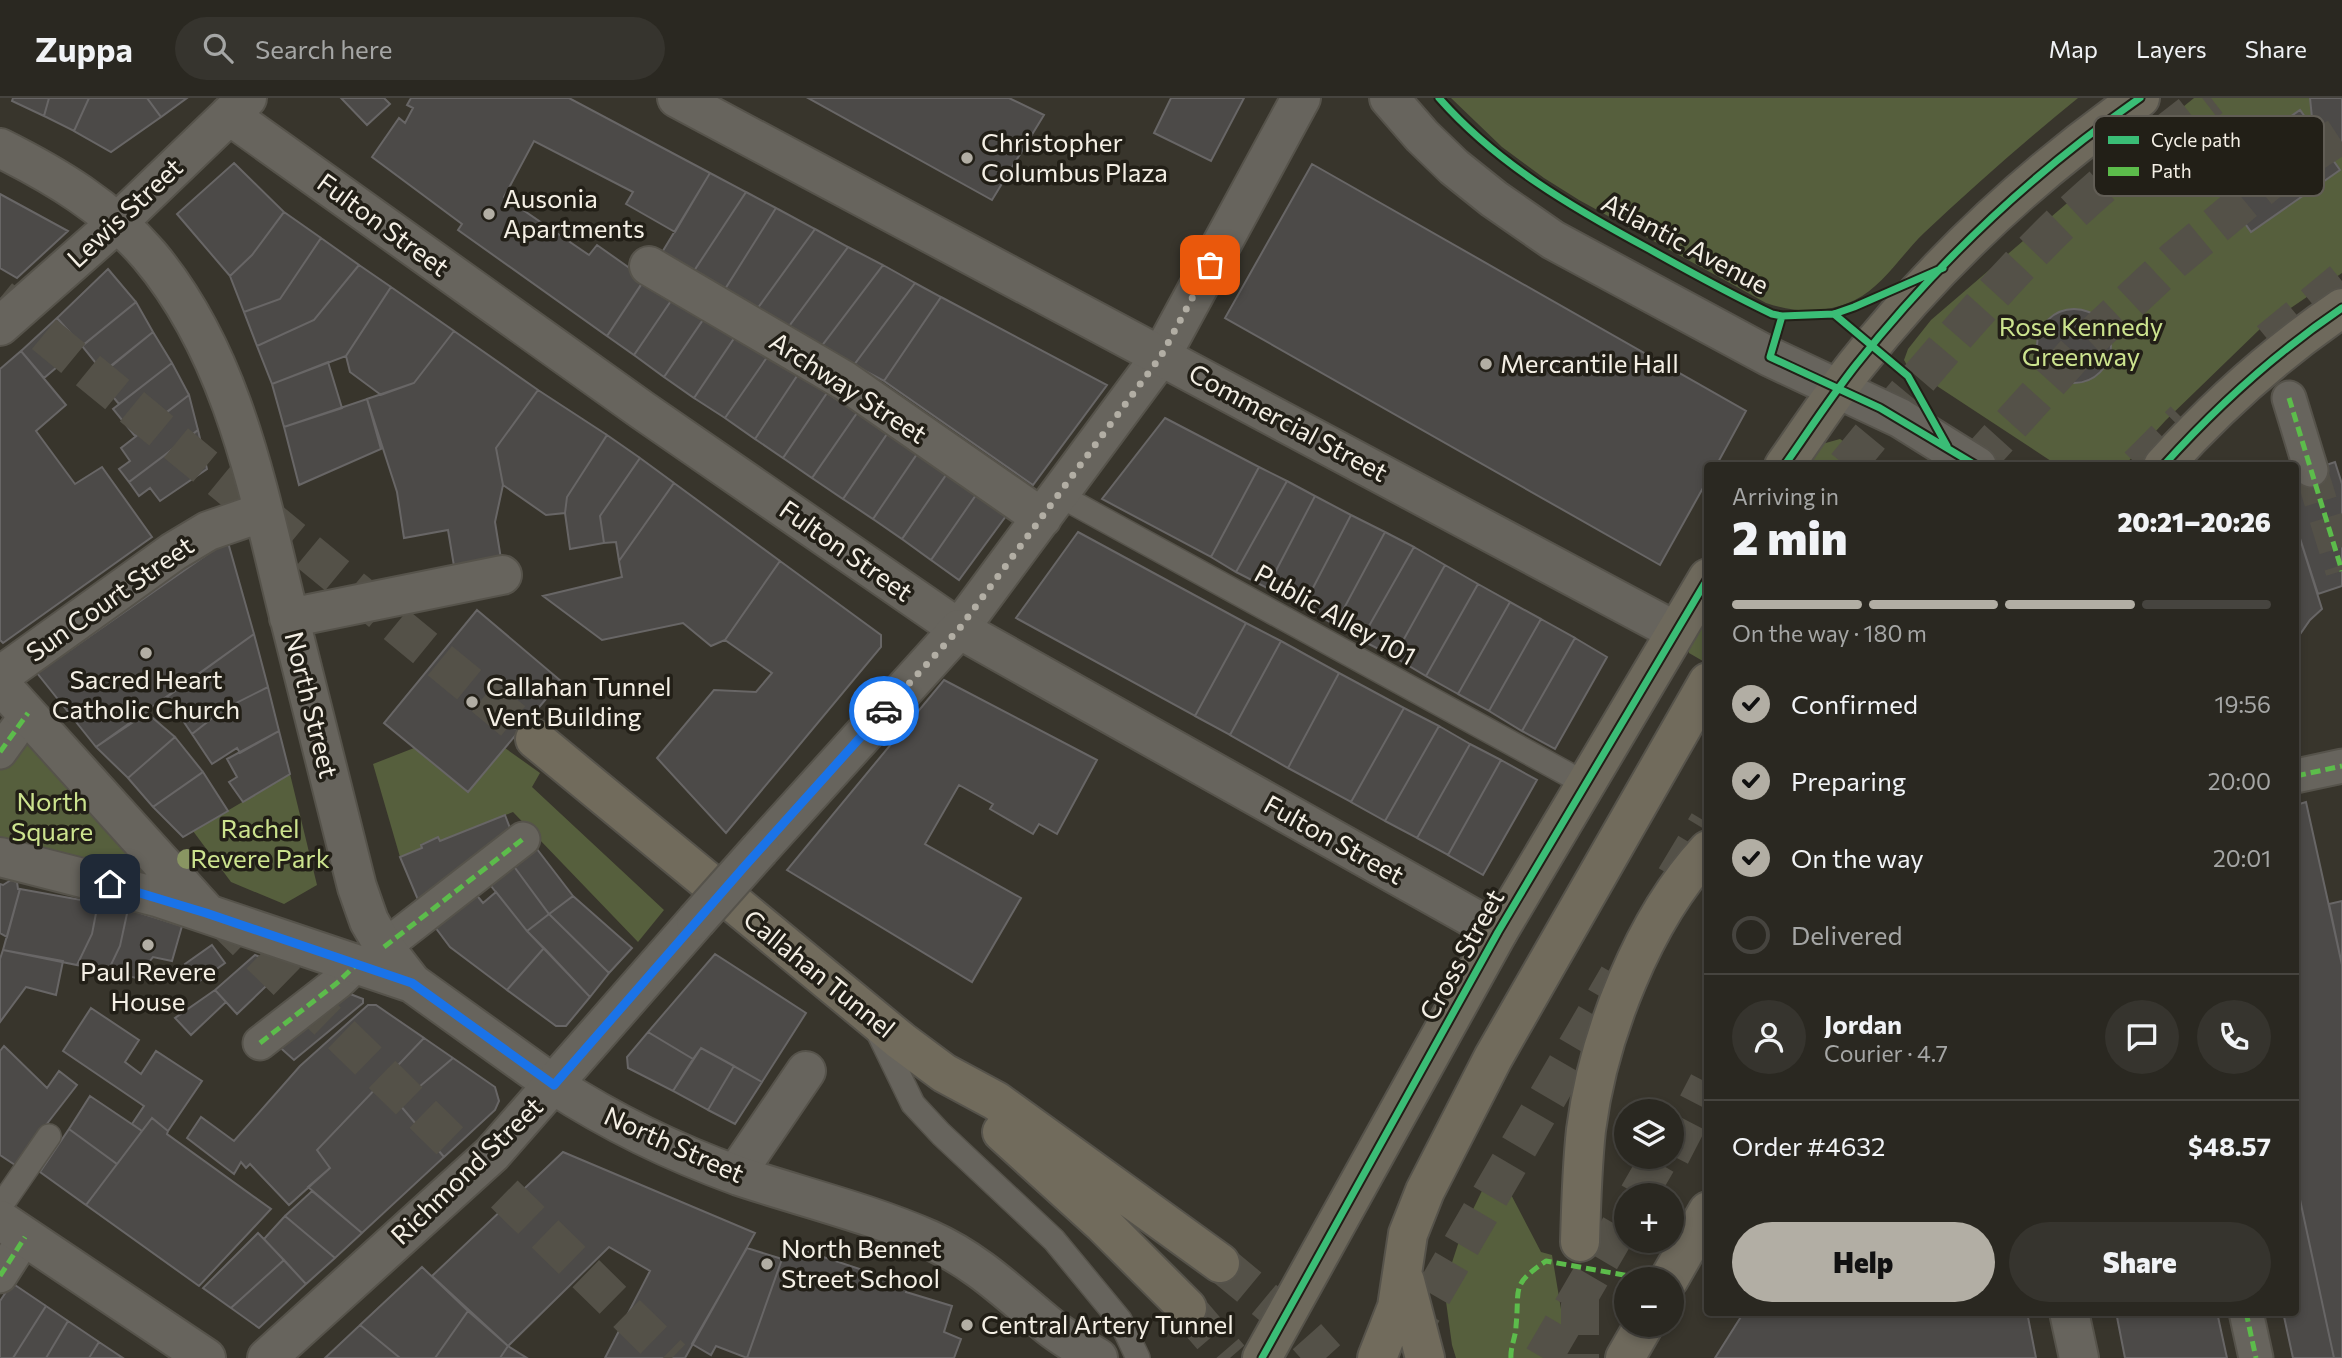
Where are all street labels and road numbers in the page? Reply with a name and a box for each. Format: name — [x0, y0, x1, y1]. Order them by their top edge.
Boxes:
street label: Lewis Street — [60, 151, 188, 273]
street label: Fulton Street — [312, 166, 456, 282]
street label: Atlantic Avenue — [1597, 186, 1774, 300]
street label: Archway Street — [764, 324, 933, 449]
street label: Commercial Street — [1184, 356, 1393, 487]
street label: Fulton Street — [774, 493, 919, 607]
street label: Sun Court Street — [20, 529, 199, 667]
street label: Public Alley 101 — [1250, 557, 1422, 671]
street label: North Street — [279, 628, 346, 781]
street label: Fulton Street — [1259, 788, 1410, 890]
street label: Cross Street — [1412, 883, 1509, 1025]
street label: Callahan Tunnel — [738, 902, 902, 1043]
street label: Richmond Street — [384, 1090, 548, 1250]
street label: North Street — [600, 1099, 749, 1188]

